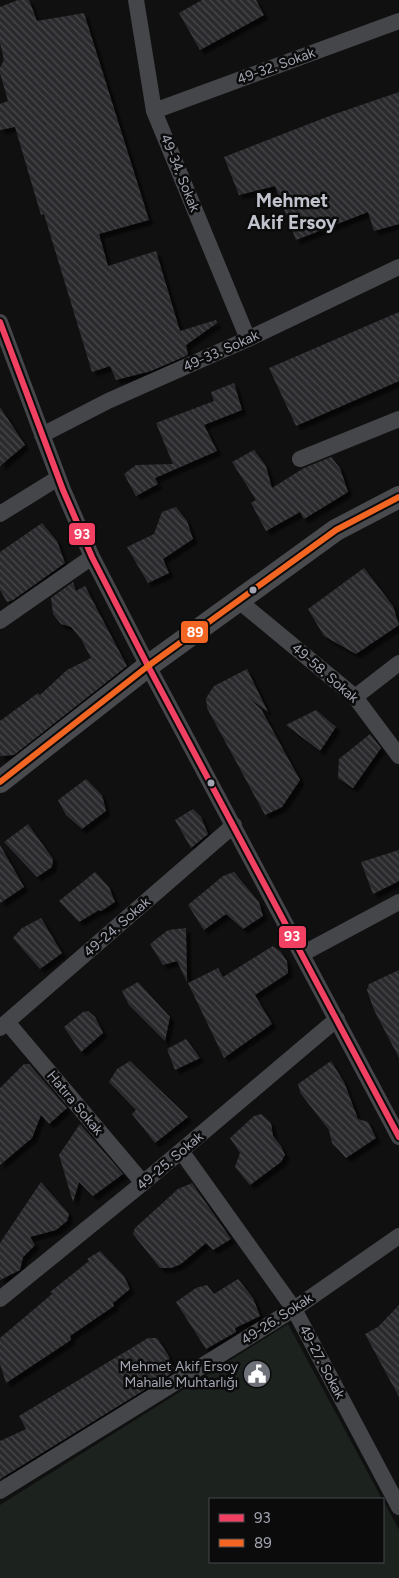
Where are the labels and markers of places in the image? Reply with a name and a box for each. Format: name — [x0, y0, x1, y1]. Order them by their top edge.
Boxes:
unlabelled marker — [248, 585, 258, 595]
unlabelled marker — [206, 778, 216, 788]
place label: Mehmet Akif Ersoy Mahalle Muhtarlığı — [119, 1358, 239, 1391]
public building icon: Mehmet Akif Ersoy Mahalle Muhtarlığı — [242, 1359, 272, 1389]

